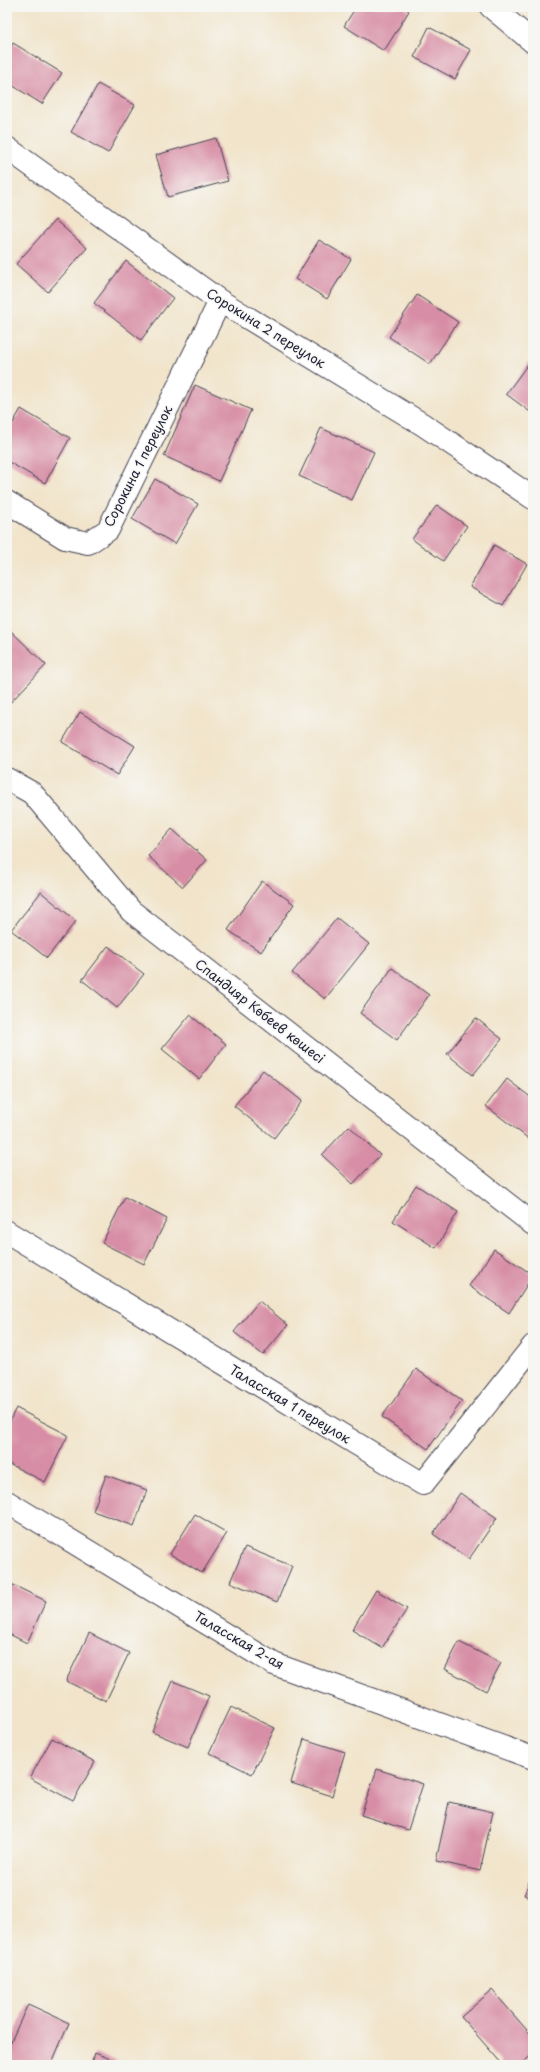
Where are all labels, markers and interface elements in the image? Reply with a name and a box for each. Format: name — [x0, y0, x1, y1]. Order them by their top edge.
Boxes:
street label: Сорокина 2 переулок — [203, 283, 330, 372]
street label: Сорокина 1 переулок — [99, 402, 177, 530]
street label: Спандияр Көбеев көшесі — [191, 954, 329, 1067]
street label: Таласская 1 переулок — [226, 1360, 355, 1448]
street label: Таласская 2-ая — [191, 1606, 288, 1673]

